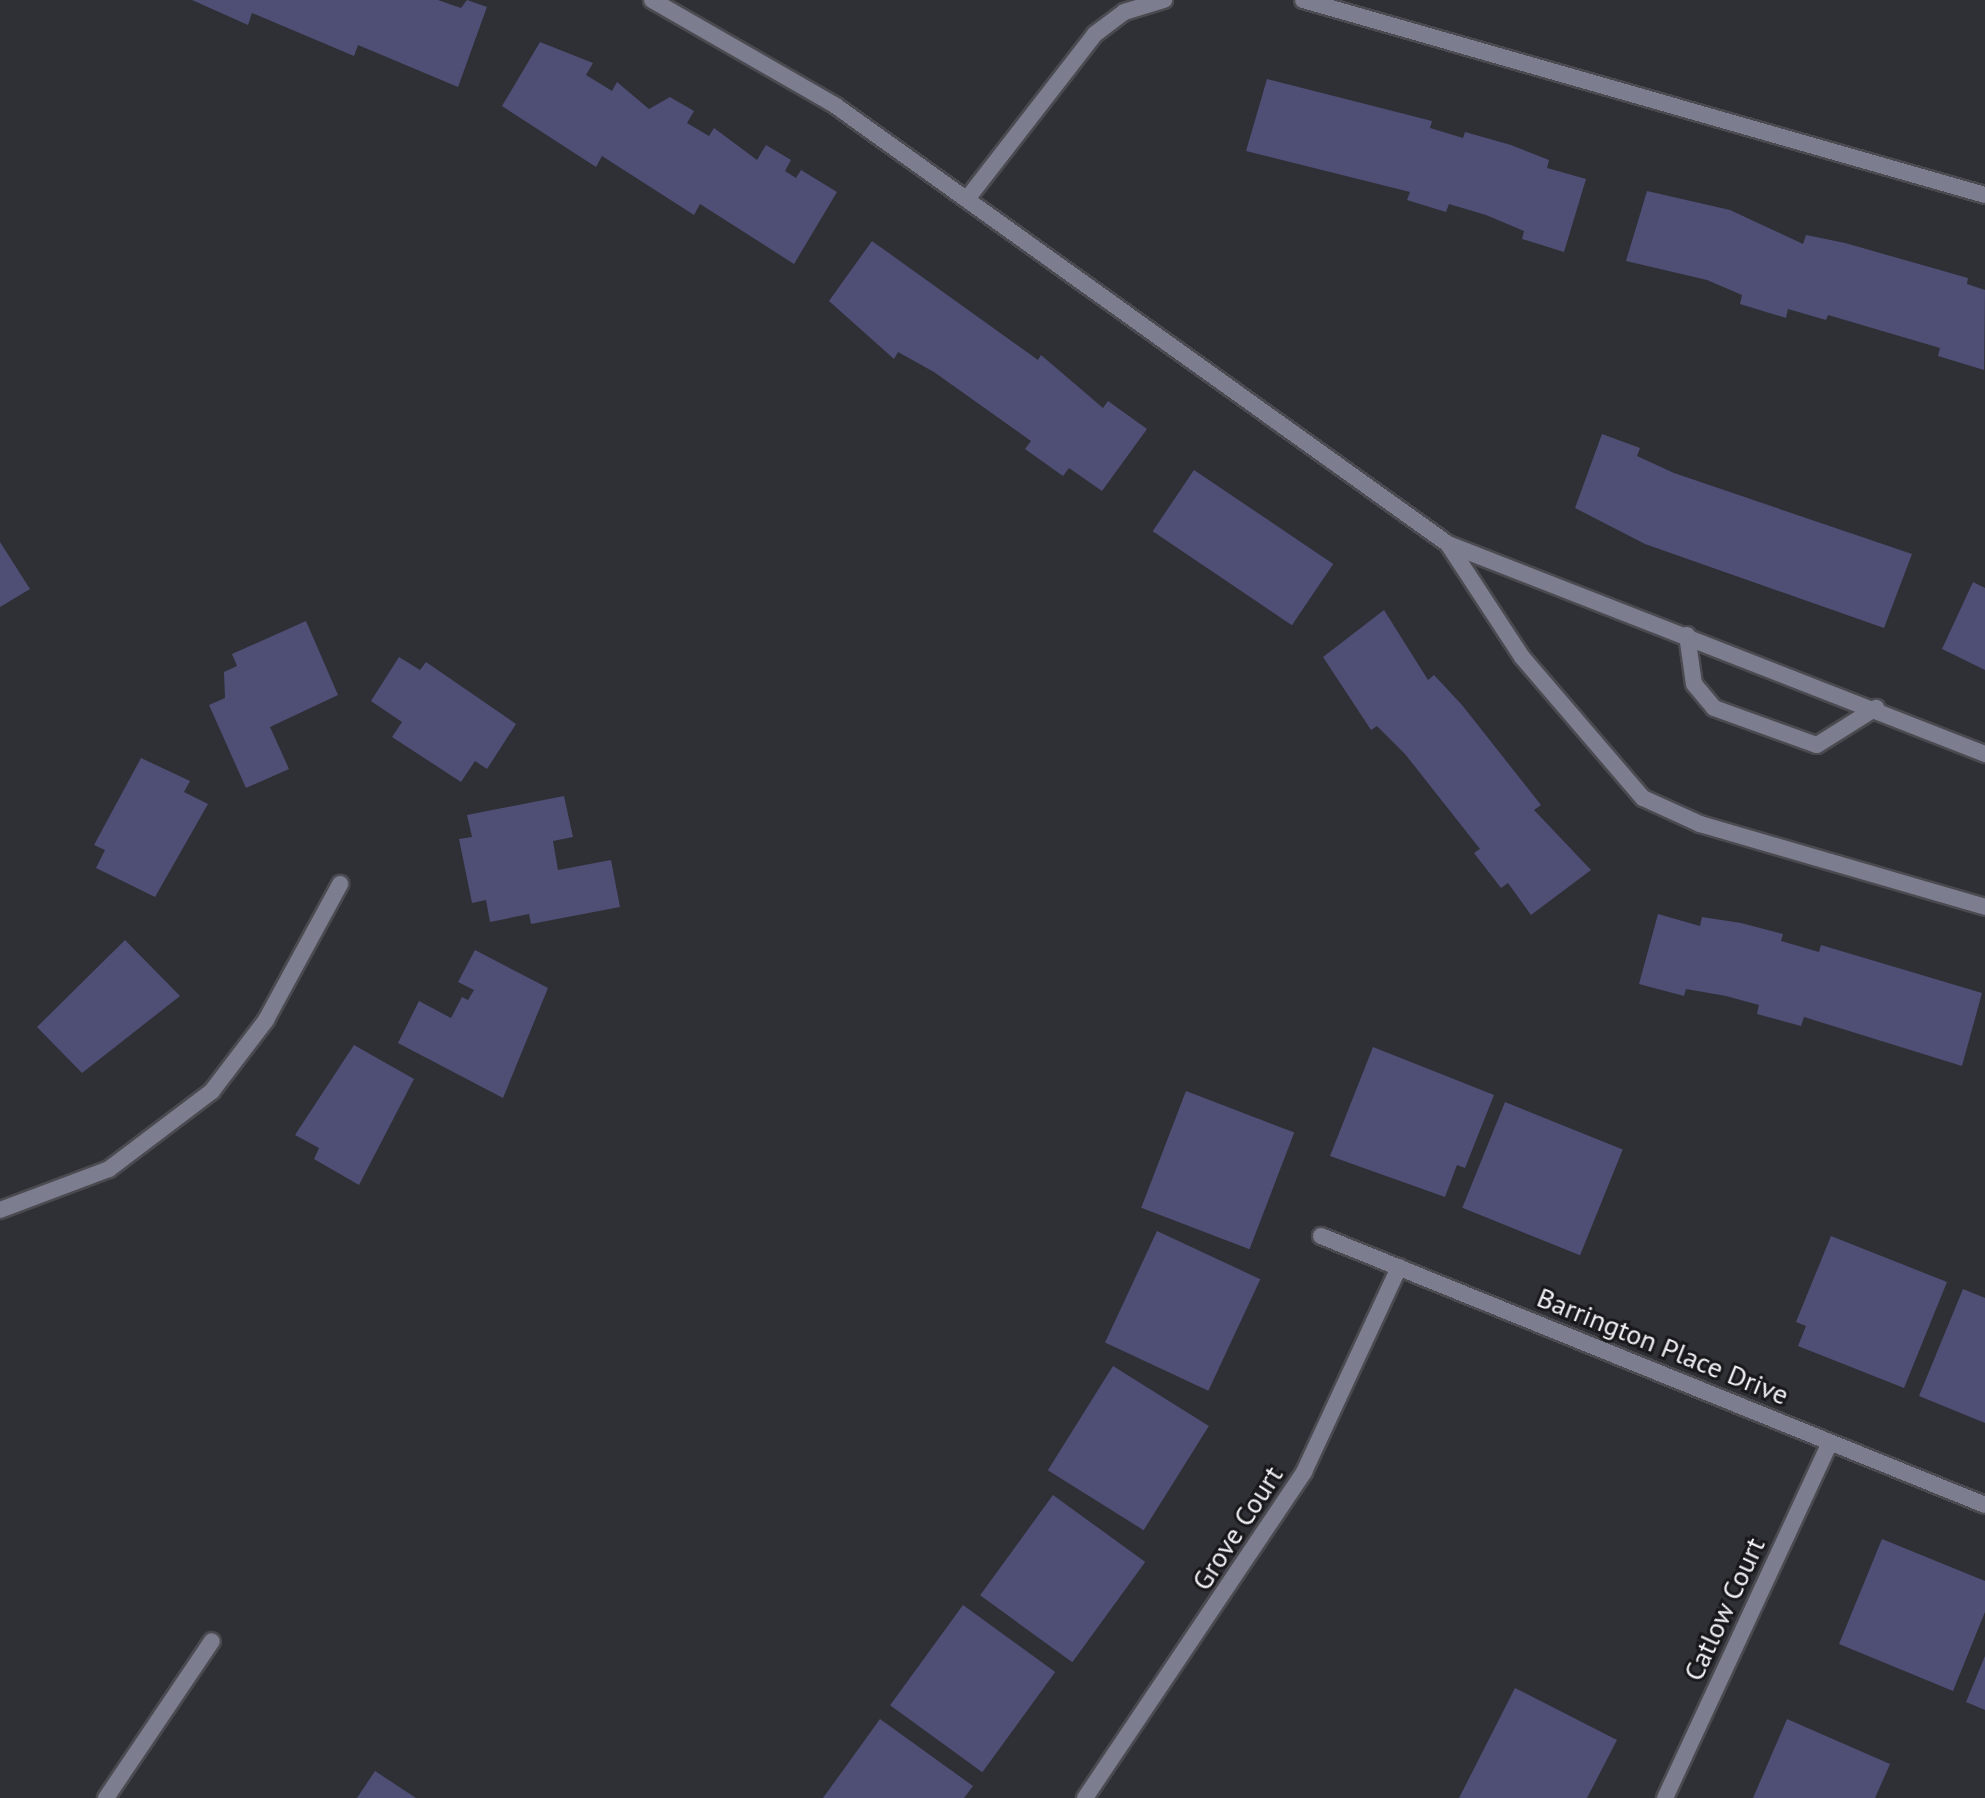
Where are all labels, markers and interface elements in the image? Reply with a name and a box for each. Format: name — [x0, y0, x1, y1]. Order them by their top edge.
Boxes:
street label: Barrington Place Drive — [1532, 1280, 1794, 1412]
street label: Grove Court — [1184, 1460, 1290, 1596]
street label: Catlow Court — [1676, 1532, 1772, 1686]

